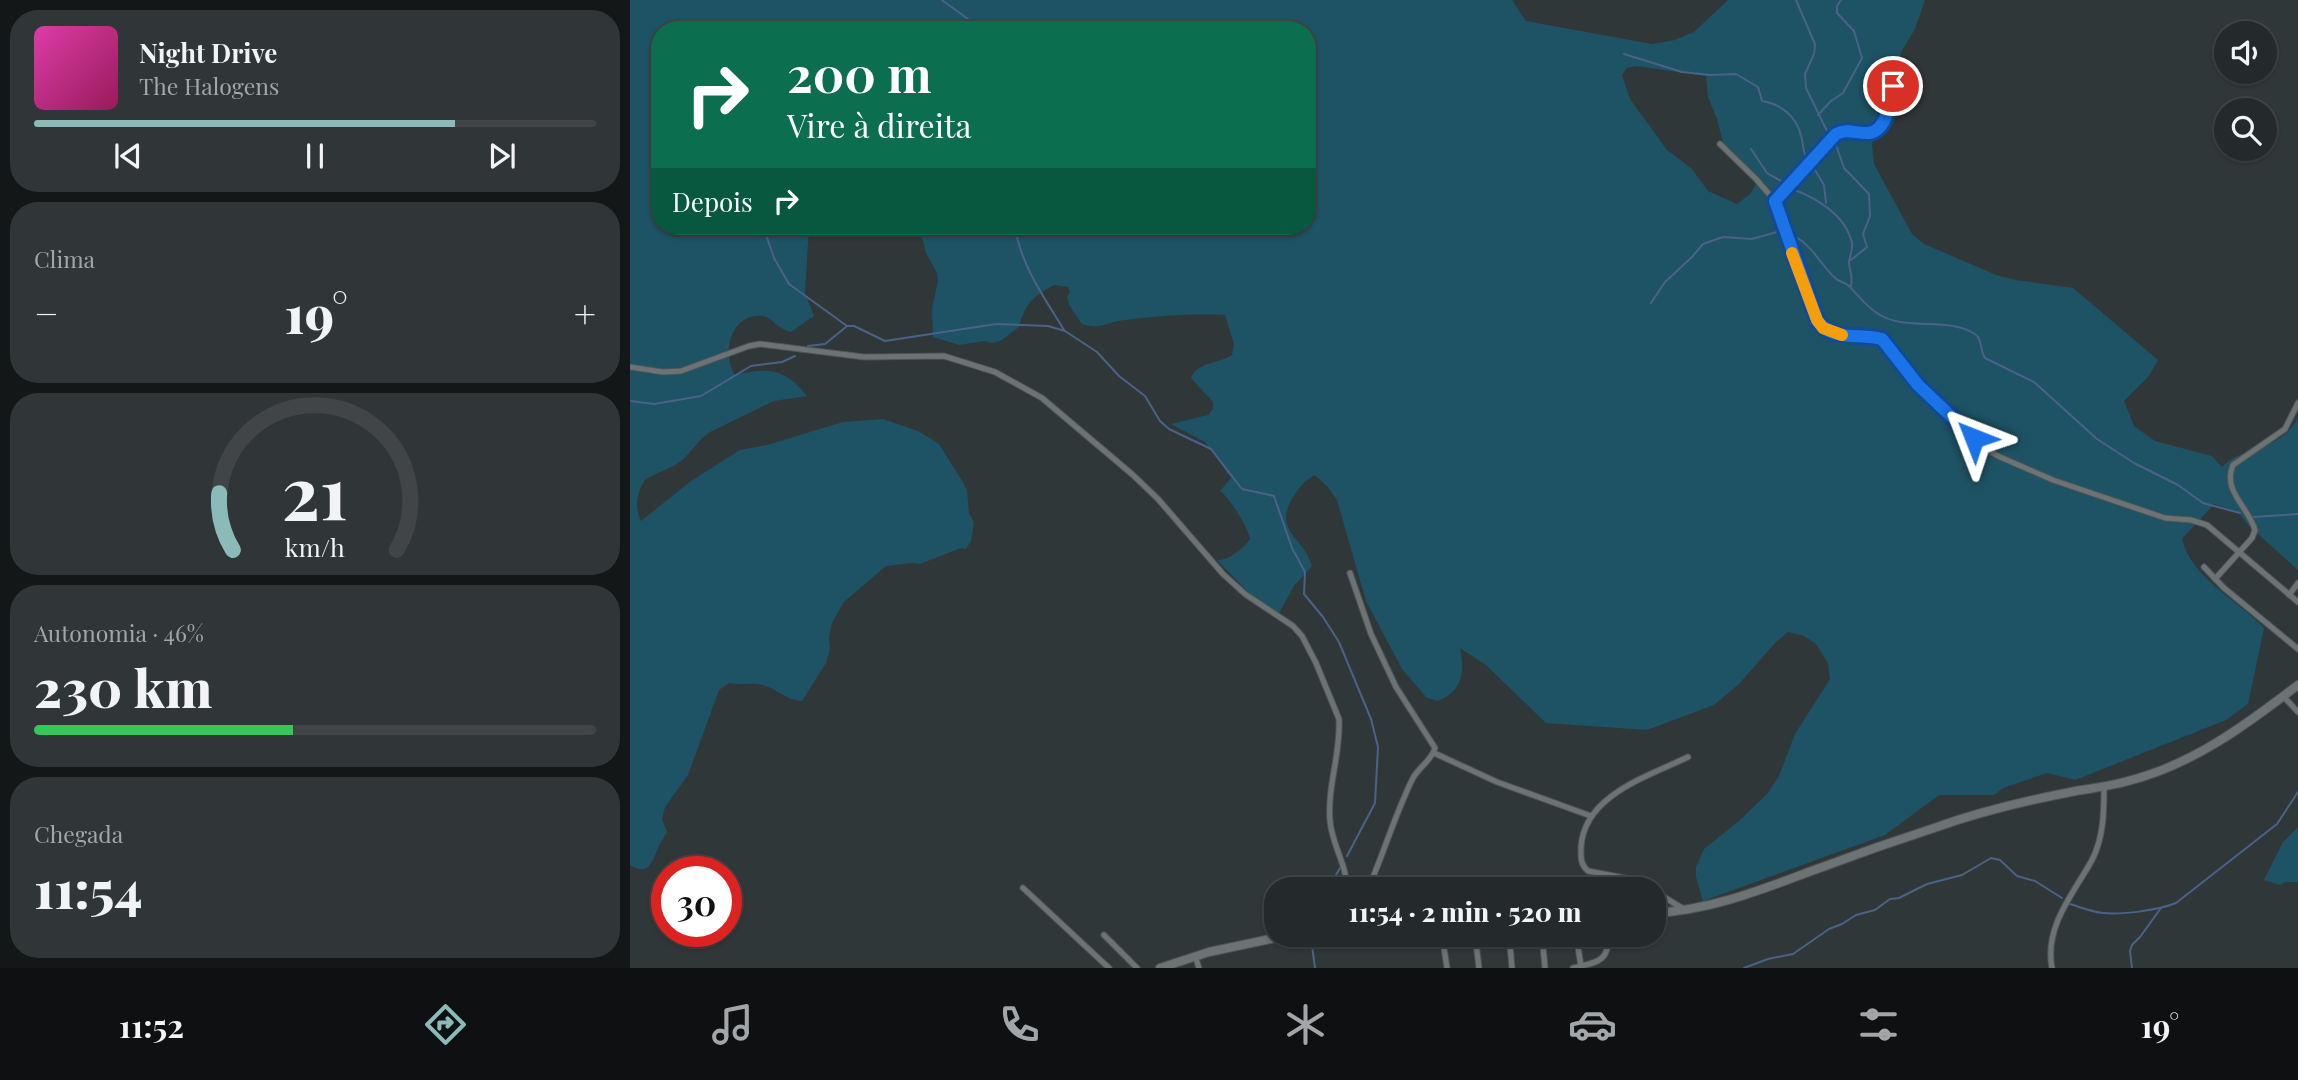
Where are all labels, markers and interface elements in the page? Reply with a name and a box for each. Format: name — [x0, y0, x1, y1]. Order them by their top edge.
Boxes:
map controls — [2214, 21, 2277, 161]
button: sound — [2214, 21, 2277, 84]
text: Night Drive — [139, 35, 277, 70]
text: 200 m — [787, 40, 932, 105]
icon: right — [672, 49, 763, 140]
pin — [1863, 56, 1923, 116]
icon: arrive — [1874, 67, 1912, 105]
text: The Halogens — [139, 70, 279, 101]
button: search — [2214, 98, 2277, 161]
text: Vire à direita — [787, 103, 971, 146]
icon: previous — [109, 137, 147, 175]
icon: pause — [296, 137, 334, 175]
icon: next — [483, 137, 521, 175]
icon: right — [767, 182, 805, 220]
text: Depois — [672, 184, 753, 219]
text: Clima — [34, 243, 95, 274]
text: 19° — [285, 278, 348, 347]
text: − — [34, 287, 59, 338]
text: + — [574, 287, 596, 338]
position arrow — [1937, 401, 2011, 475]
text: 21 — [282, 441, 348, 538]
text: km/h — [285, 530, 345, 563]
text: Autonomia · 46% — [34, 617, 204, 648]
text: 230 km — [34, 652, 212, 721]
text: Chegada — [34, 818, 123, 849]
text: 11:54 — [34, 853, 143, 922]
speed limit sign: 30 — [651, 856, 742, 947]
text: 11:54 · 2 min · 520 m — [1349, 894, 1581, 929]
icon: directions — [421, 1000, 470, 1049]
icon: music — [708, 1000, 757, 1049]
icon: phone — [995, 1000, 1044, 1049]
icon: climate — [1281, 1000, 1330, 1049]
icon: car — [1568, 1000, 1617, 1049]
icon: filters — [1854, 1000, 1903, 1049]
text: 11:52 — [119, 1003, 184, 1046]
text: 19° — [2141, 1003, 2179, 1046]

